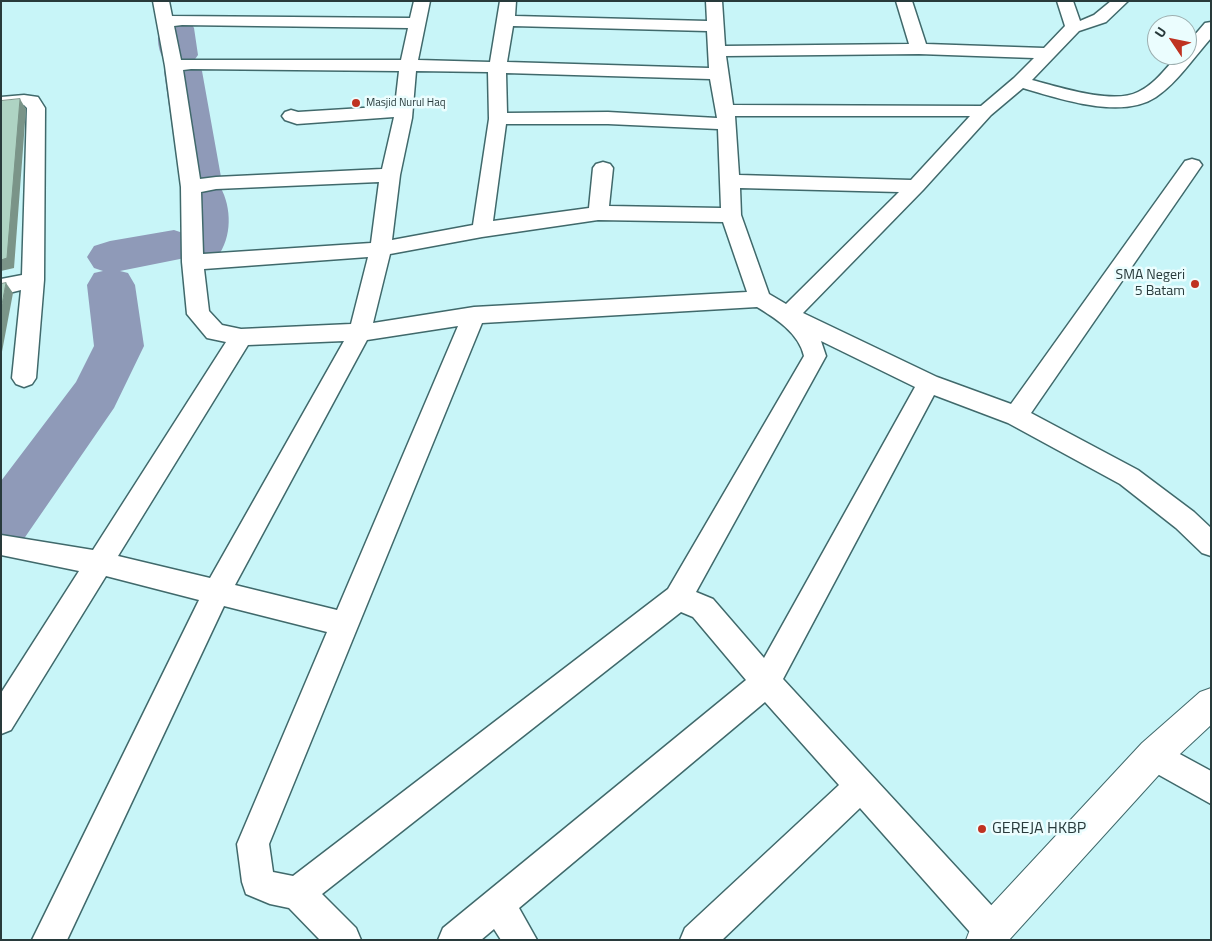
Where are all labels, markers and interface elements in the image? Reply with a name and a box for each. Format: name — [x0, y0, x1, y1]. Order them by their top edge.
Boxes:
north arrow — [1147, 15, 1197, 65]
text: U — [1149, 22, 1171, 42]
place label: Masjid Nurul Haq — [366, 96, 446, 110]
marker: Masjid Nurul Haq — [350, 97, 362, 109]
place label: SMA Negeri 5 Batam — [1116, 268, 1185, 300]
marker: SMA Negeri 5 Batam — [1189, 278, 1201, 290]
place label: GEREJA HKBP — [992, 819, 1086, 839]
marker: GEREJA HKBP — [976, 823, 988, 835]

